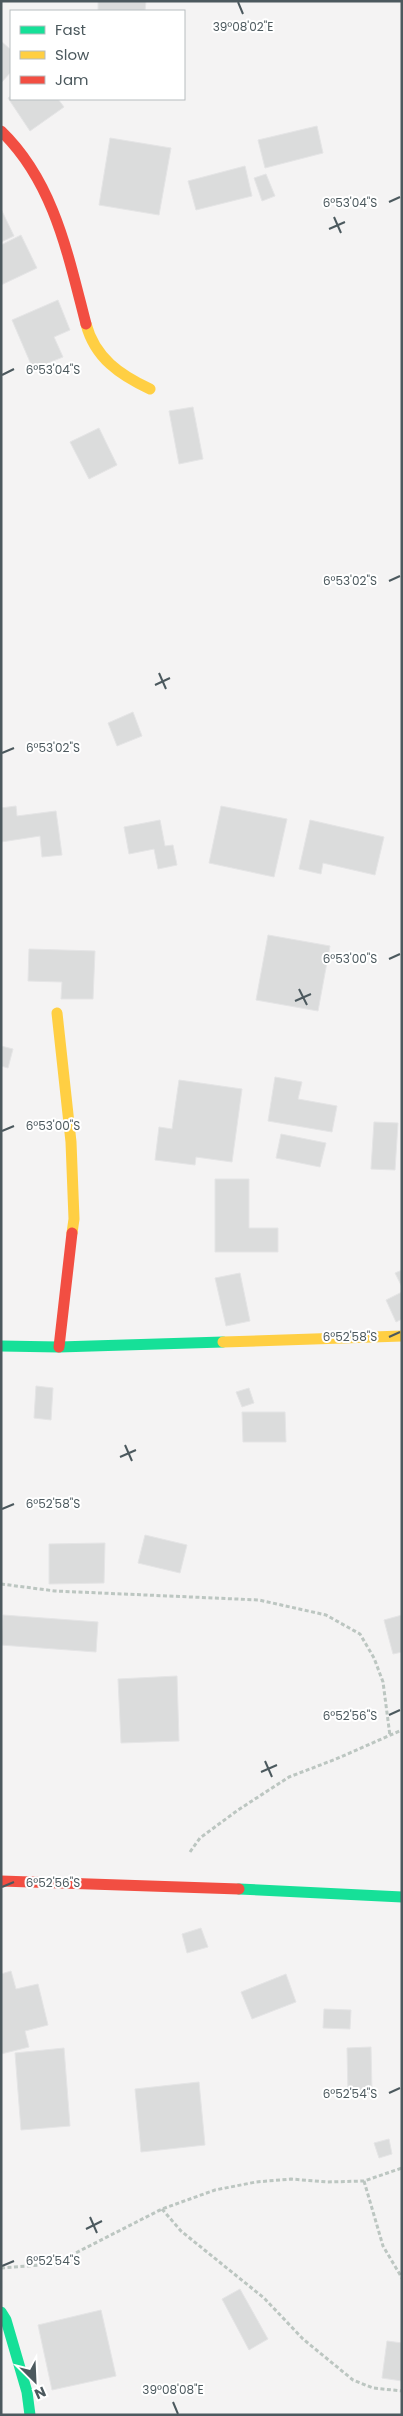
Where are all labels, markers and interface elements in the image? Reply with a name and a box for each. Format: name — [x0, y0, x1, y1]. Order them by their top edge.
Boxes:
legend — [10, 10, 185, 100]
text: 39°08'02"E — [213, 18, 273, 35]
text: Fast — [55, 19, 86, 40]
text: Slow — [55, 44, 90, 65]
text: Jam — [55, 69, 89, 90]
text: 6°53'04"S — [323, 194, 377, 211]
text: 6°53'04"S — [26, 361, 80, 378]
text: 6°53'02"S — [323, 572, 377, 589]
text: 6°53'02"S — [26, 739, 80, 756]
text: 6°53'00"S — [323, 950, 377, 967]
text: 6°53'00"S — [26, 1117, 80, 1134]
text: 6°52'58"S — [323, 1328, 377, 1345]
text: 6°52'58"S — [26, 1495, 80, 1512]
text: 6°52'56"S — [323, 1707, 377, 1724]
text: 6°52'56"S — [26, 1874, 80, 1891]
text: 6°52'54"S — [323, 2085, 377, 2102]
text: 6°52'54"S — [26, 2252, 80, 2269]
north arrow — [10, 2356, 60, 2406]
text: 39°08'08"E — [142, 2381, 204, 2398]
text: N — [31, 2382, 49, 2404]

